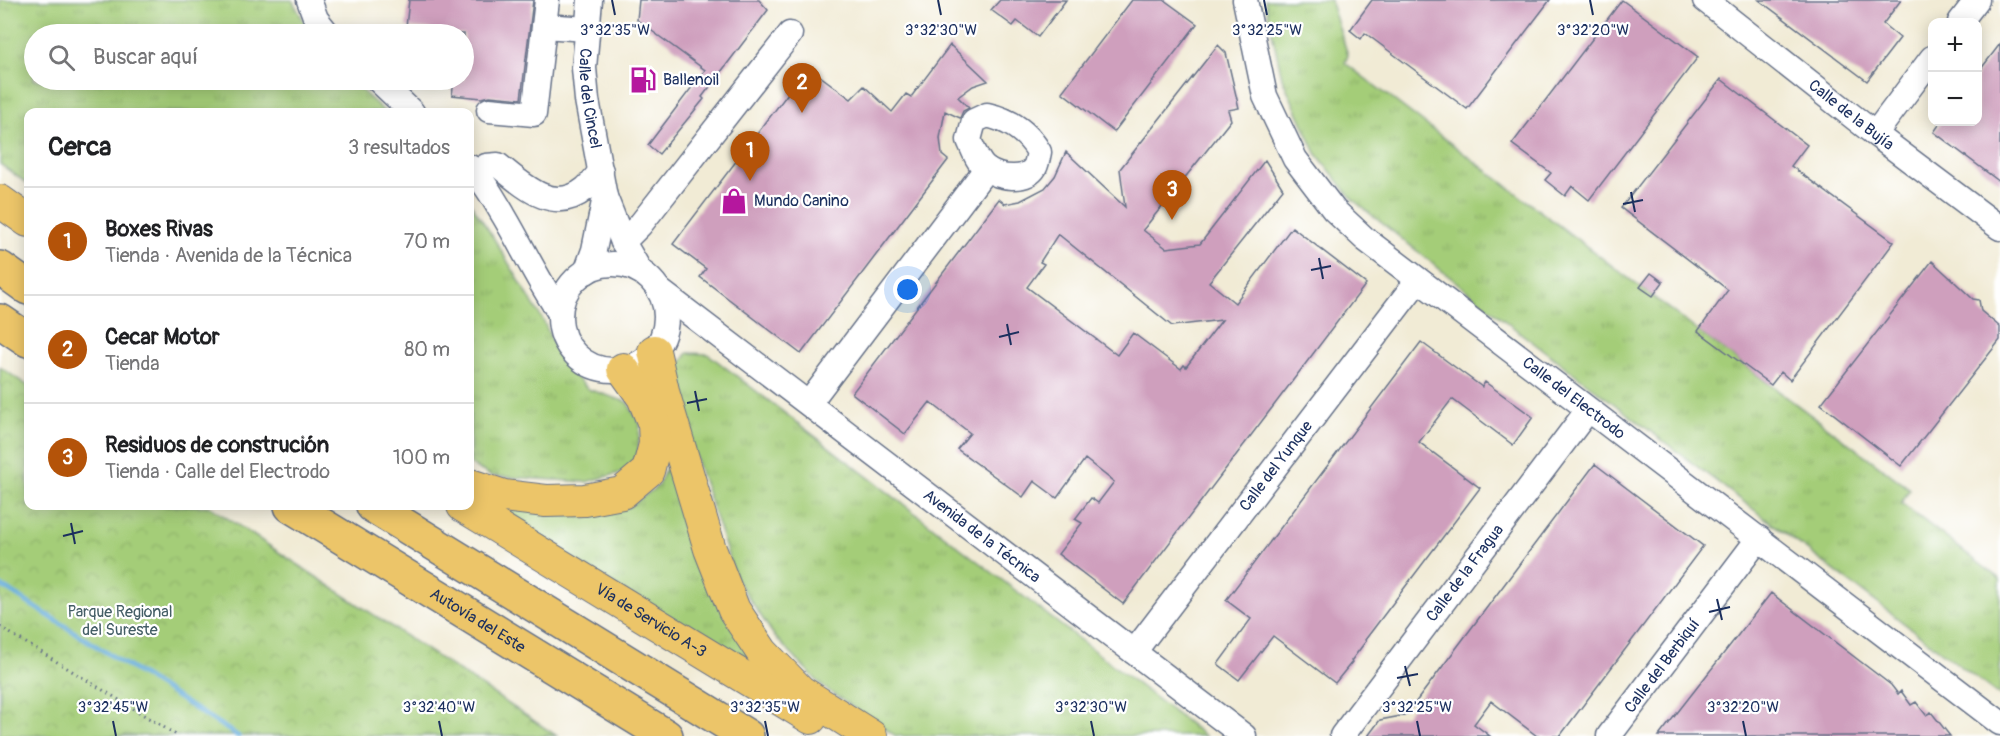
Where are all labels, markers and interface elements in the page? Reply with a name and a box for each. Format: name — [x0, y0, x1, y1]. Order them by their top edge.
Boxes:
map controls — [1928, 18, 1982, 126]
button: + — [1928, 18, 1982, 72]
text: 3°32'35"W — [580, 21, 650, 40]
text: 3°32'30"W — [905, 21, 977, 40]
text: 3°32'25"W — [1232, 21, 1302, 40]
text: 3°32'20"W — [1557, 21, 1629, 40]
search box — [24, 24, 474, 90]
icon: search — [45, 41, 78, 74]
text: Buscar aquí — [93, 43, 198, 71]
street label: Calle del Cincel — [574, 47, 606, 150]
pin: 2 — [782, 63, 822, 113]
fuel station icon: Ballenoil — [628, 65, 658, 95]
place label: Ballenoil — [663, 70, 719, 90]
button: − — [1928, 72, 1982, 126]
street label: Calle de la Bujía — [1804, 75, 1898, 155]
text: Cerca — [48, 131, 111, 163]
pin: 1 — [730, 132, 770, 181]
text: 3 resultados — [348, 135, 450, 160]
pin: 3 — [1152, 170, 1192, 220]
shop icon: Mundo Canino — [719, 186, 749, 216]
place label: Mundo Canino — [754, 191, 849, 211]
text: Boxes Rivas — [105, 215, 213, 243]
text: 1 — [64, 229, 71, 254]
text: 70 m — [404, 229, 450, 254]
text: Tienda · Avenida de la Técnica — [105, 243, 352, 268]
your location — [893, 275, 922, 304]
text: Cecar Motor — [105, 323, 220, 351]
text: 2 — [62, 337, 73, 362]
text: 80 m — [404, 337, 450, 362]
text: Tienda — [105, 351, 160, 376]
street label: Calle del Electrodo — [1518, 353, 1630, 444]
street label: Calle del Yunque — [1235, 417, 1317, 515]
text: Residuos de construción — [105, 431, 329, 459]
text: 3 — [62, 445, 73, 470]
text: 100 m — [393, 445, 450, 470]
text: Tienda · Calle del Electrodo — [105, 459, 330, 484]
street label: Avenida de la Técnica — [919, 485, 1044, 587]
street label: Calle de la Fragua — [1422, 520, 1508, 626]
street label: Vía de Servicio A-3 — [592, 579, 710, 662]
street label: Autovía del Este — [426, 584, 529, 657]
park label: Parque Regional del Sureste — [67, 602, 173, 640]
street label: Calle del Berbiquí — [1620, 615, 1704, 717]
text: 3°32'45"W — [78, 698, 148, 717]
text: 3°32'40"W — [403, 698, 475, 717]
text: 3°32'35"W — [730, 698, 800, 717]
text: 3°32'30"W — [1055, 698, 1127, 717]
text: 3°32'25"W — [1382, 698, 1452, 717]
text: 3°32'20"W — [1707, 698, 1779, 717]

